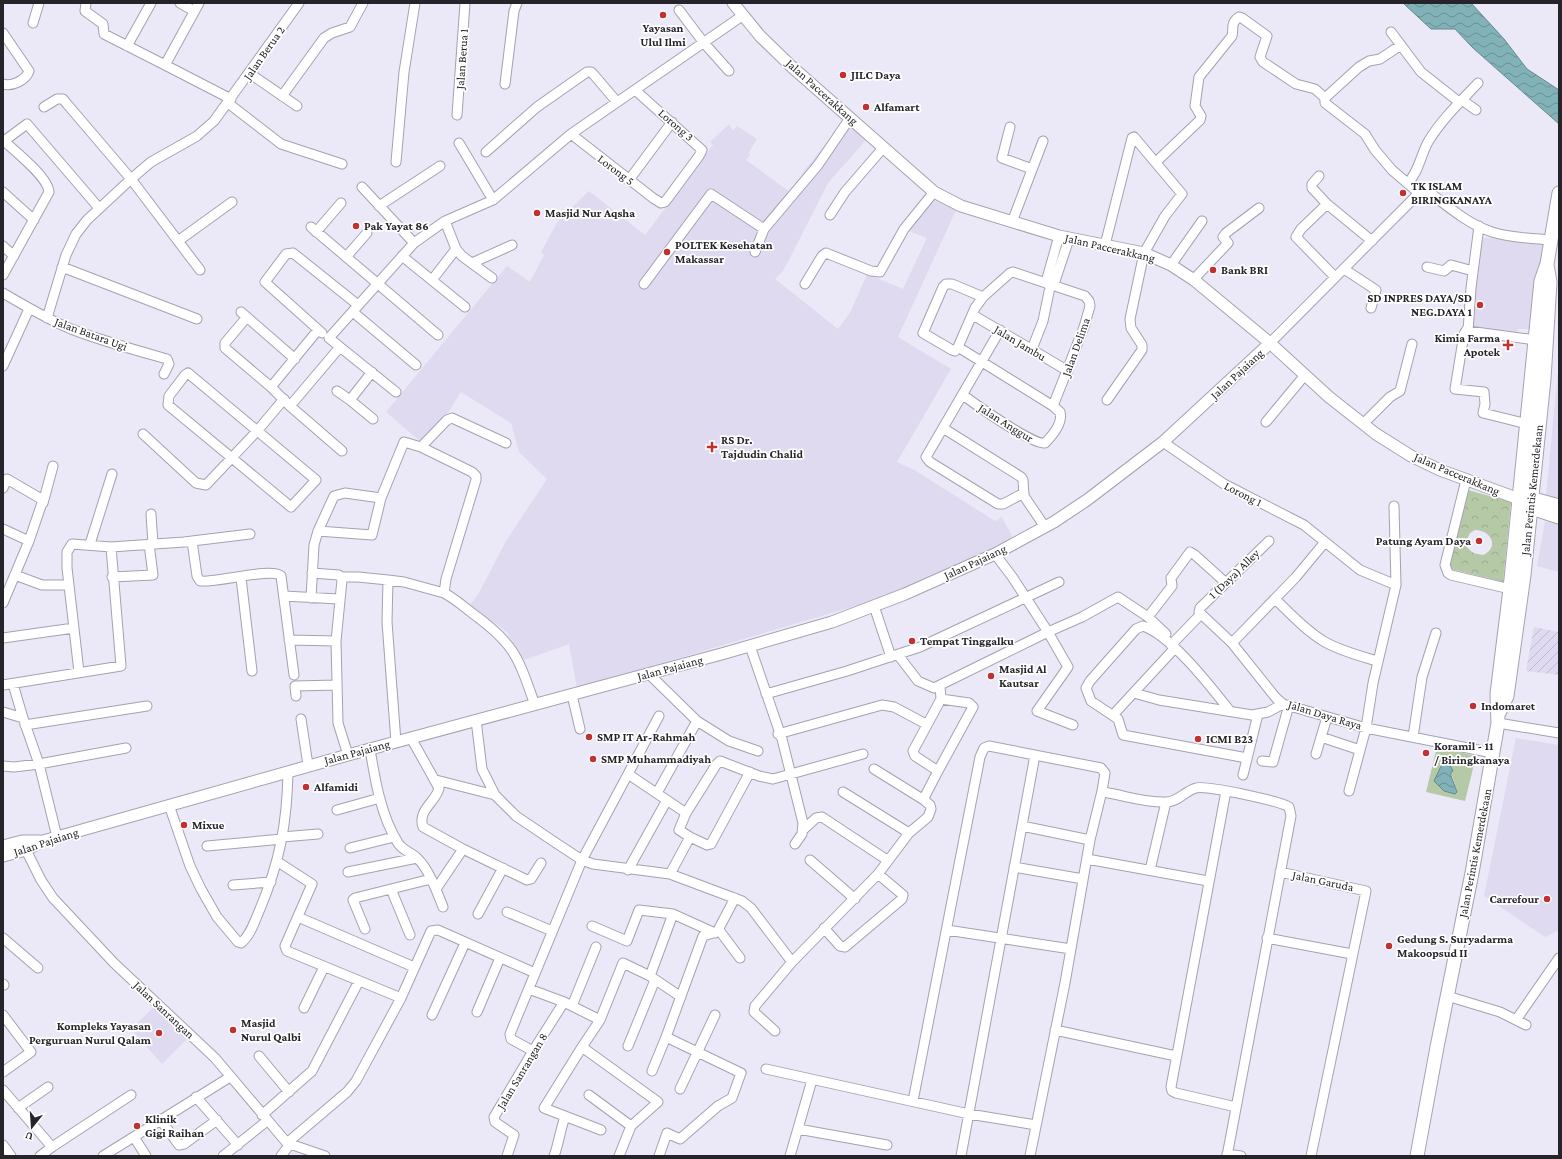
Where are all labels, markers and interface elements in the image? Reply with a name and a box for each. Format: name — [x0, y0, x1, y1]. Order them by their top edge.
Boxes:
marker: Yayasan Ulul Ilmi — [658, 10, 668, 20]
place label: Yayasan Ulul Ilmi — [640, 21, 686, 49]
street label: Jalan Berua 2 — [240, 23, 288, 83]
street label: Jalan Berua 1 — [453, 28, 471, 91]
street label: Jalan Paccerakkang — [782, 55, 861, 128]
place label: JILC Daya — [849, 68, 901, 82]
marker: JILC Daya — [838, 70, 848, 80]
place label: Alfamart — [873, 100, 920, 114]
marker: Alfamart — [861, 102, 871, 112]
street label: Lorong 3 — [656, 106, 697, 144]
street label: Lorong 5 — [595, 152, 637, 188]
place label: TK ISLAM BIRINGKANAYA — [1411, 179, 1493, 207]
marker: TK ISLAM BIRINGKANAYA — [1398, 188, 1408, 198]
place label: Masjid Nur Aqsha — [545, 206, 635, 220]
marker: Masjid Nur Aqsha — [532, 208, 542, 218]
place label: Pak Yayat 86 — [364, 219, 429, 233]
marker: Pak Yayat 86 — [351, 221, 361, 231]
street label: Jalan Paccerakkang — [1063, 231, 1156, 265]
place label: POLTEK Kesehatan Makassar — [675, 238, 773, 266]
marker: POLTEK Kesehatan Makassar — [662, 247, 672, 257]
place label: Bank BRI — [1221, 263, 1268, 277]
marker: Bank BRI — [1208, 265, 1218, 275]
place label: SD INPRES DAYA/SD NEG.DAYA 1 — [1367, 291, 1473, 319]
marker: SD INPRES DAYA/SD NEG.DAYA 1 — [1475, 300, 1485, 310]
street label: Jalan Batara Ugi — [52, 314, 129, 354]
street label: Jalan Delima — [1059, 315, 1093, 379]
street label: Jalan Jambu — [991, 322, 1049, 364]
place label: Kimia Farma Apotek — [1434, 331, 1500, 359]
marker: Kimia Farma Apotek — [1503, 340, 1513, 350]
street label: Jalan Pajaiang — [1207, 346, 1267, 403]
street label: Jalan Anggur — [975, 400, 1037, 446]
street label: Jalan Perintis Kemerdekaan — [1518, 423, 1546, 557]
place label: RS Dr. Tajdudin Chalid — [721, 433, 804, 461]
marker: RS Dr. Tajdudin Chalid — [706, 441, 718, 453]
street label: Jalan Paccerakkang — [1411, 449, 1502, 498]
street label: Lorong 1 — [1222, 479, 1264, 509]
place label: Patung Ayam Daya — [1376, 534, 1471, 548]
marker: Patung Ayam Daya — [1474, 536, 1484, 546]
street label: Jalan Pajaiang — [941, 541, 1009, 583]
street label: 1 (Daya) Alley — [1206, 546, 1263, 602]
place label: Tempat Tinggalku — [920, 634, 1014, 648]
marker: Tempat Tinggalku — [907, 636, 917, 646]
street label: Jalan Pajaiang — [635, 652, 705, 684]
place label: Masjid Al Kautsar — [999, 662, 1047, 690]
marker: Masjid Al Kautsar — [986, 671, 996, 681]
street label: Jalan Daya Raya — [1286, 697, 1364, 733]
place label: Indomaret — [1481, 699, 1536, 713]
marker: Indomaret — [1468, 701, 1478, 711]
place label: SMP IT Ar-Rahmah — [597, 730, 695, 744]
marker: SMP IT Ar-Rahmah — [584, 732, 594, 742]
place label: ICMI B23 — [1206, 732, 1253, 746]
marker: ICMI B23 — [1193, 734, 1203, 744]
street label: Jalan Pajaiang — [322, 736, 392, 768]
place label: Koramil - 11 / Biringkanaya — [1434, 739, 1510, 767]
marker: Koramil - 11 / Biringkanaya — [1421, 748, 1431, 758]
place label: SMP Muhammadiyah — [601, 752, 711, 766]
marker: SMP Muhammadiyah — [588, 754, 598, 764]
place label: Alfamidi — [313, 780, 359, 794]
marker: Alfamidi — [301, 782, 311, 792]
street label: Jalan Perintis Kemerdekaan — [1455, 787, 1494, 920]
place label: Mixue — [192, 818, 225, 832]
marker: Mixue — [179, 820, 189, 830]
street label: Jalan Pajaiang — [11, 825, 80, 859]
street label: Jalan Garuda — [1290, 867, 1355, 894]
place label: Carrefour — [1489, 892, 1539, 906]
marker: Carrefour — [1542, 894, 1552, 904]
place label: Gedung S. Suryadarma Makoopsud II — [1397, 932, 1513, 960]
marker: Gedung S. Suryadarma Makoopsud II — [1384, 941, 1394, 951]
street label: Jalan Sanrangan — [130, 978, 198, 1042]
place label: Masjid Nurul Qalbi — [241, 1016, 301, 1044]
place label: Kompleks Yayasan Perguruan Nurul Qalam — [29, 1019, 152, 1047]
marker: Masjid Nurul Qalbi — [228, 1025, 238, 1035]
marker: Kompleks Yayasan Perguruan Nurul Qalam — [154, 1028, 164, 1038]
street label: Jalan Sanrangan 8 — [493, 1030, 550, 1113]
north arrow — [12, 1107, 52, 1147]
place label: Klinik Gigi Raihan — [145, 1112, 204, 1140]
marker: Klinik Gigi Raihan — [132, 1121, 142, 1131]
text: U — [23, 1130, 34, 1143]

